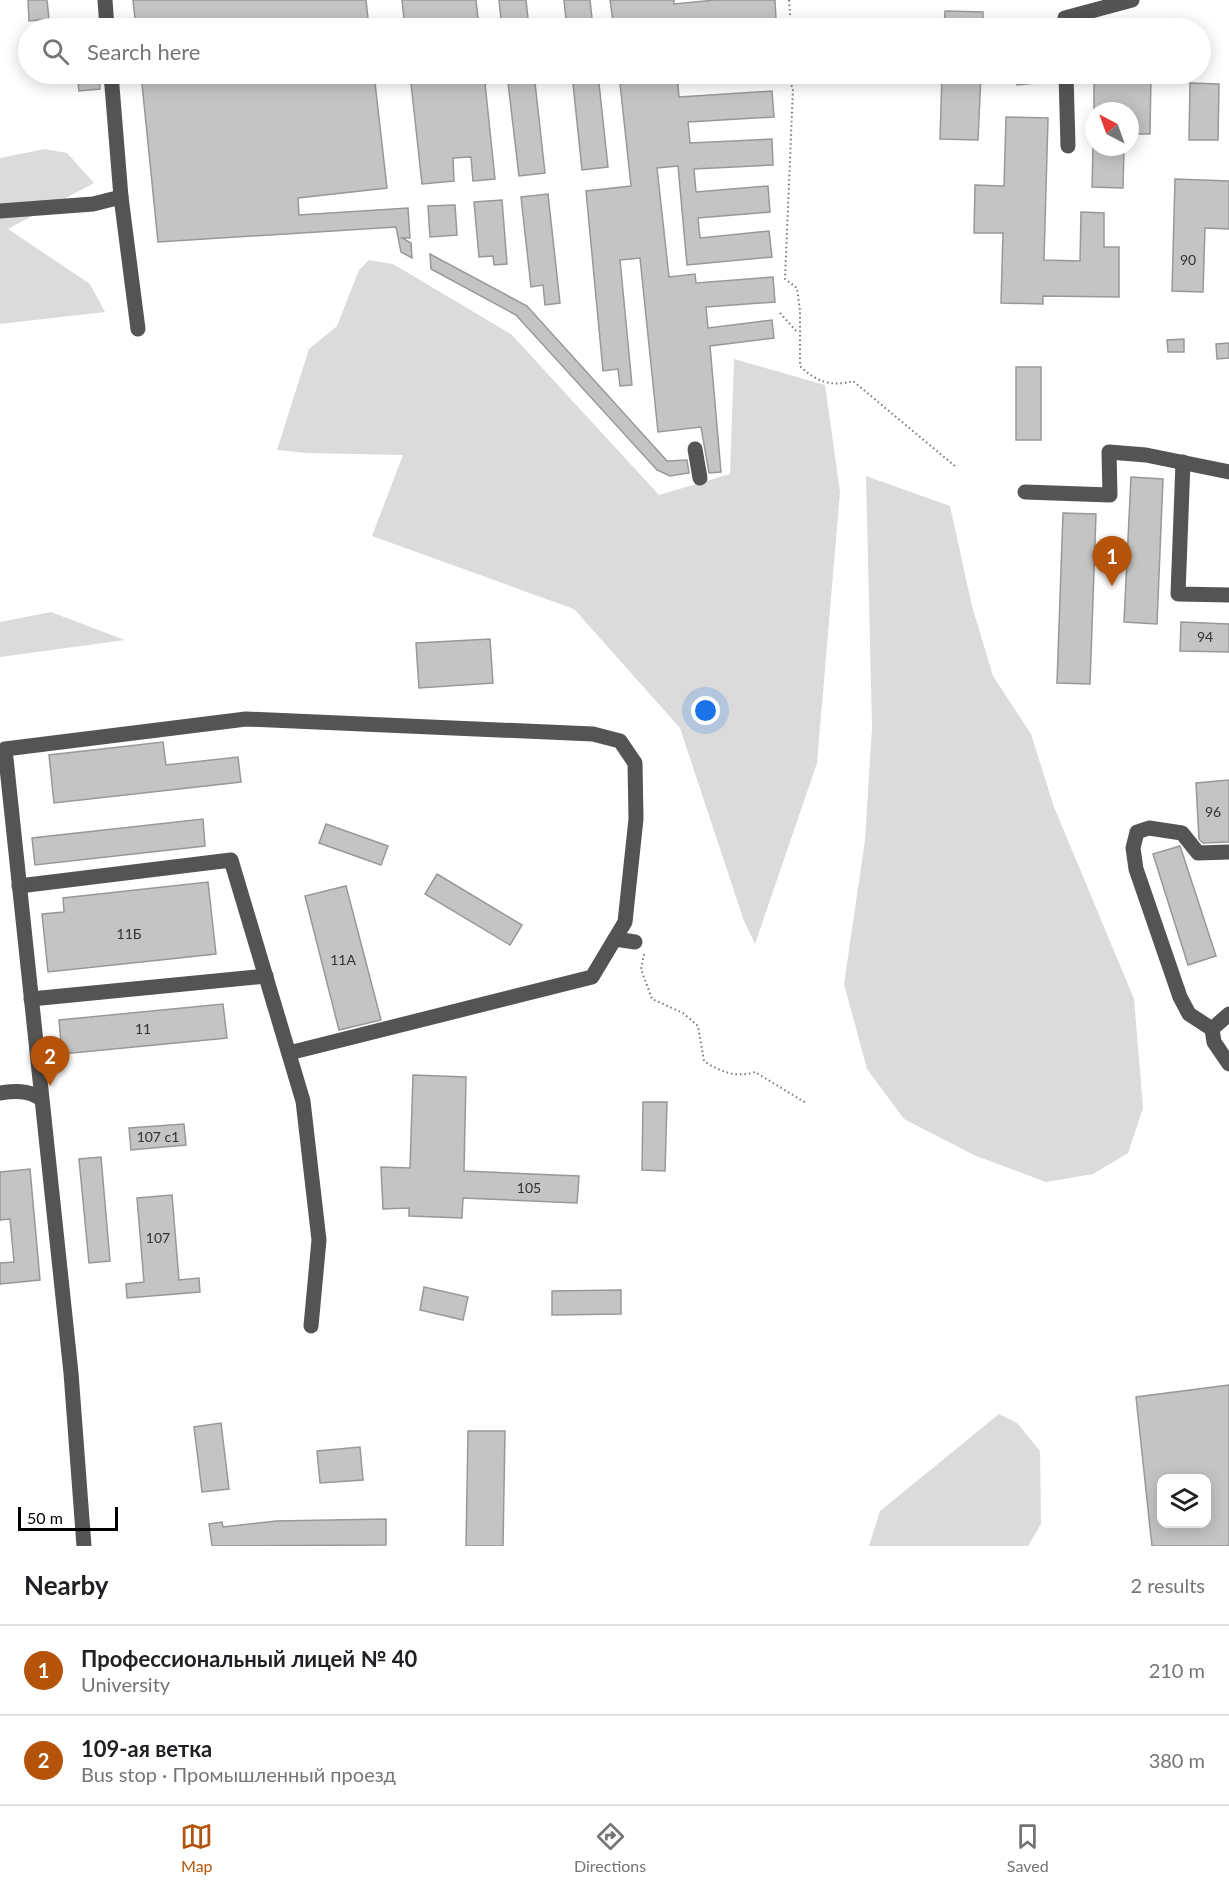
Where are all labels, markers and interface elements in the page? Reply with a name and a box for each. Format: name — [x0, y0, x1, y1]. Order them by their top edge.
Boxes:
search box — [18, 18, 1211, 84]
icon: search — [39, 35, 72, 68]
text: Search here — [87, 38, 200, 65]
north arrow — [1085, 102, 1139, 156]
house number: 90 — [1180, 251, 1196, 268]
pin: 1 — [1092, 536, 1132, 586]
house number: 94 — [1197, 628, 1213, 645]
your location — [691, 696, 720, 725]
house number: 96 — [1205, 803, 1221, 820]
house number: 11Б — [117, 925, 142, 942]
house number: 11А — [330, 951, 356, 968]
house number: 11 — [135, 1020, 151, 1037]
pin: 2 — [31, 1036, 70, 1086]
house number: 107 с1 — [137, 1128, 179, 1145]
house number: 105 — [517, 1179, 541, 1196]
house number: 107 — [146, 1229, 170, 1246]
map controls — [1157, 1474, 1211, 1528]
button: layers — [1157, 1474, 1211, 1528]
scale bar — [18, 1504, 118, 1532]
text: 50 m — [27, 1508, 63, 1527]
text: Nearby — [24, 1569, 109, 1601]
text: 2 results — [1130, 1573, 1205, 1597]
text: Профессиональный лицей № 40 — [81, 1645, 417, 1672]
text: 1 — [38, 1658, 49, 1682]
text: 210 m — [1149, 1658, 1205, 1682]
text: University — [81, 1672, 170, 1696]
text: 109-ая ветка — [81, 1735, 212, 1762]
text: 2 — [38, 1748, 49, 1772]
text: 380 m — [1149, 1748, 1205, 1772]
text: Bus stop · Промышленный проезд — [81, 1762, 396, 1786]
tab: Map — [180, 1820, 213, 1875]
tab: Directions — [574, 1820, 646, 1875]
tab: Saved — [1007, 1820, 1049, 1875]

